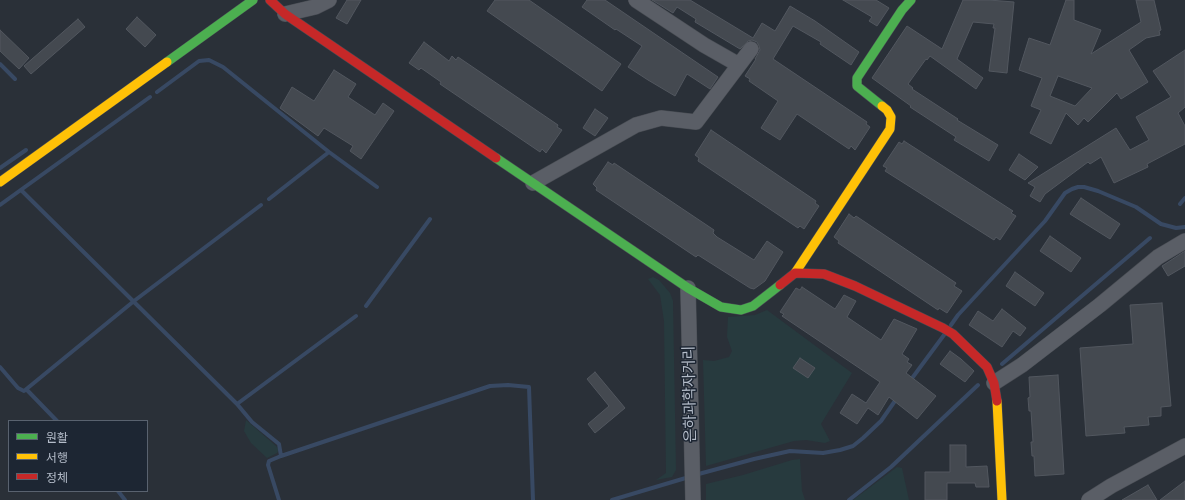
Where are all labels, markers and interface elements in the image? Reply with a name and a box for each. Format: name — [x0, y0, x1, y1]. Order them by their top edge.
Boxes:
street label: 은하과학자거리 — [680, 346, 700, 442]
legend — [8, 420, 148, 492]
text: 원활 — [46, 430, 68, 445]
text: 서행 — [46, 450, 68, 465]
text: 정체 — [46, 470, 68, 485]

